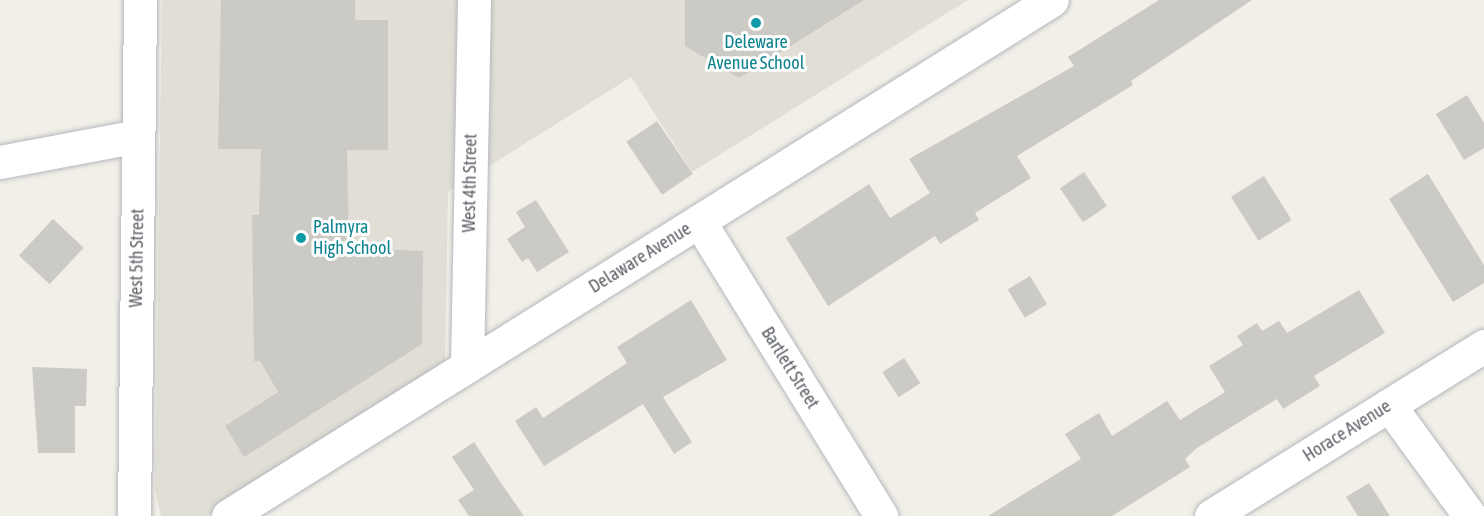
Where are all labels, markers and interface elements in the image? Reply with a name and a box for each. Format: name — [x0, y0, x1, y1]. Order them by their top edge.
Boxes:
marker: Deleware Avenue School — [749, 16, 763, 30]
place label: Deleware Avenue School — [708, 32, 804, 74]
street label: West 4th Street — [458, 133, 482, 233]
street label: West 5th Street — [125, 208, 149, 308]
place label: Palmyra High School — [313, 217, 391, 260]
street label: Delaware Avenue — [585, 218, 695, 298]
marker: Palmyra High School — [294, 231, 308, 245]
street label: Bartlett Street — [756, 323, 824, 413]
street label: Horace Avenue — [1299, 396, 1395, 466]

